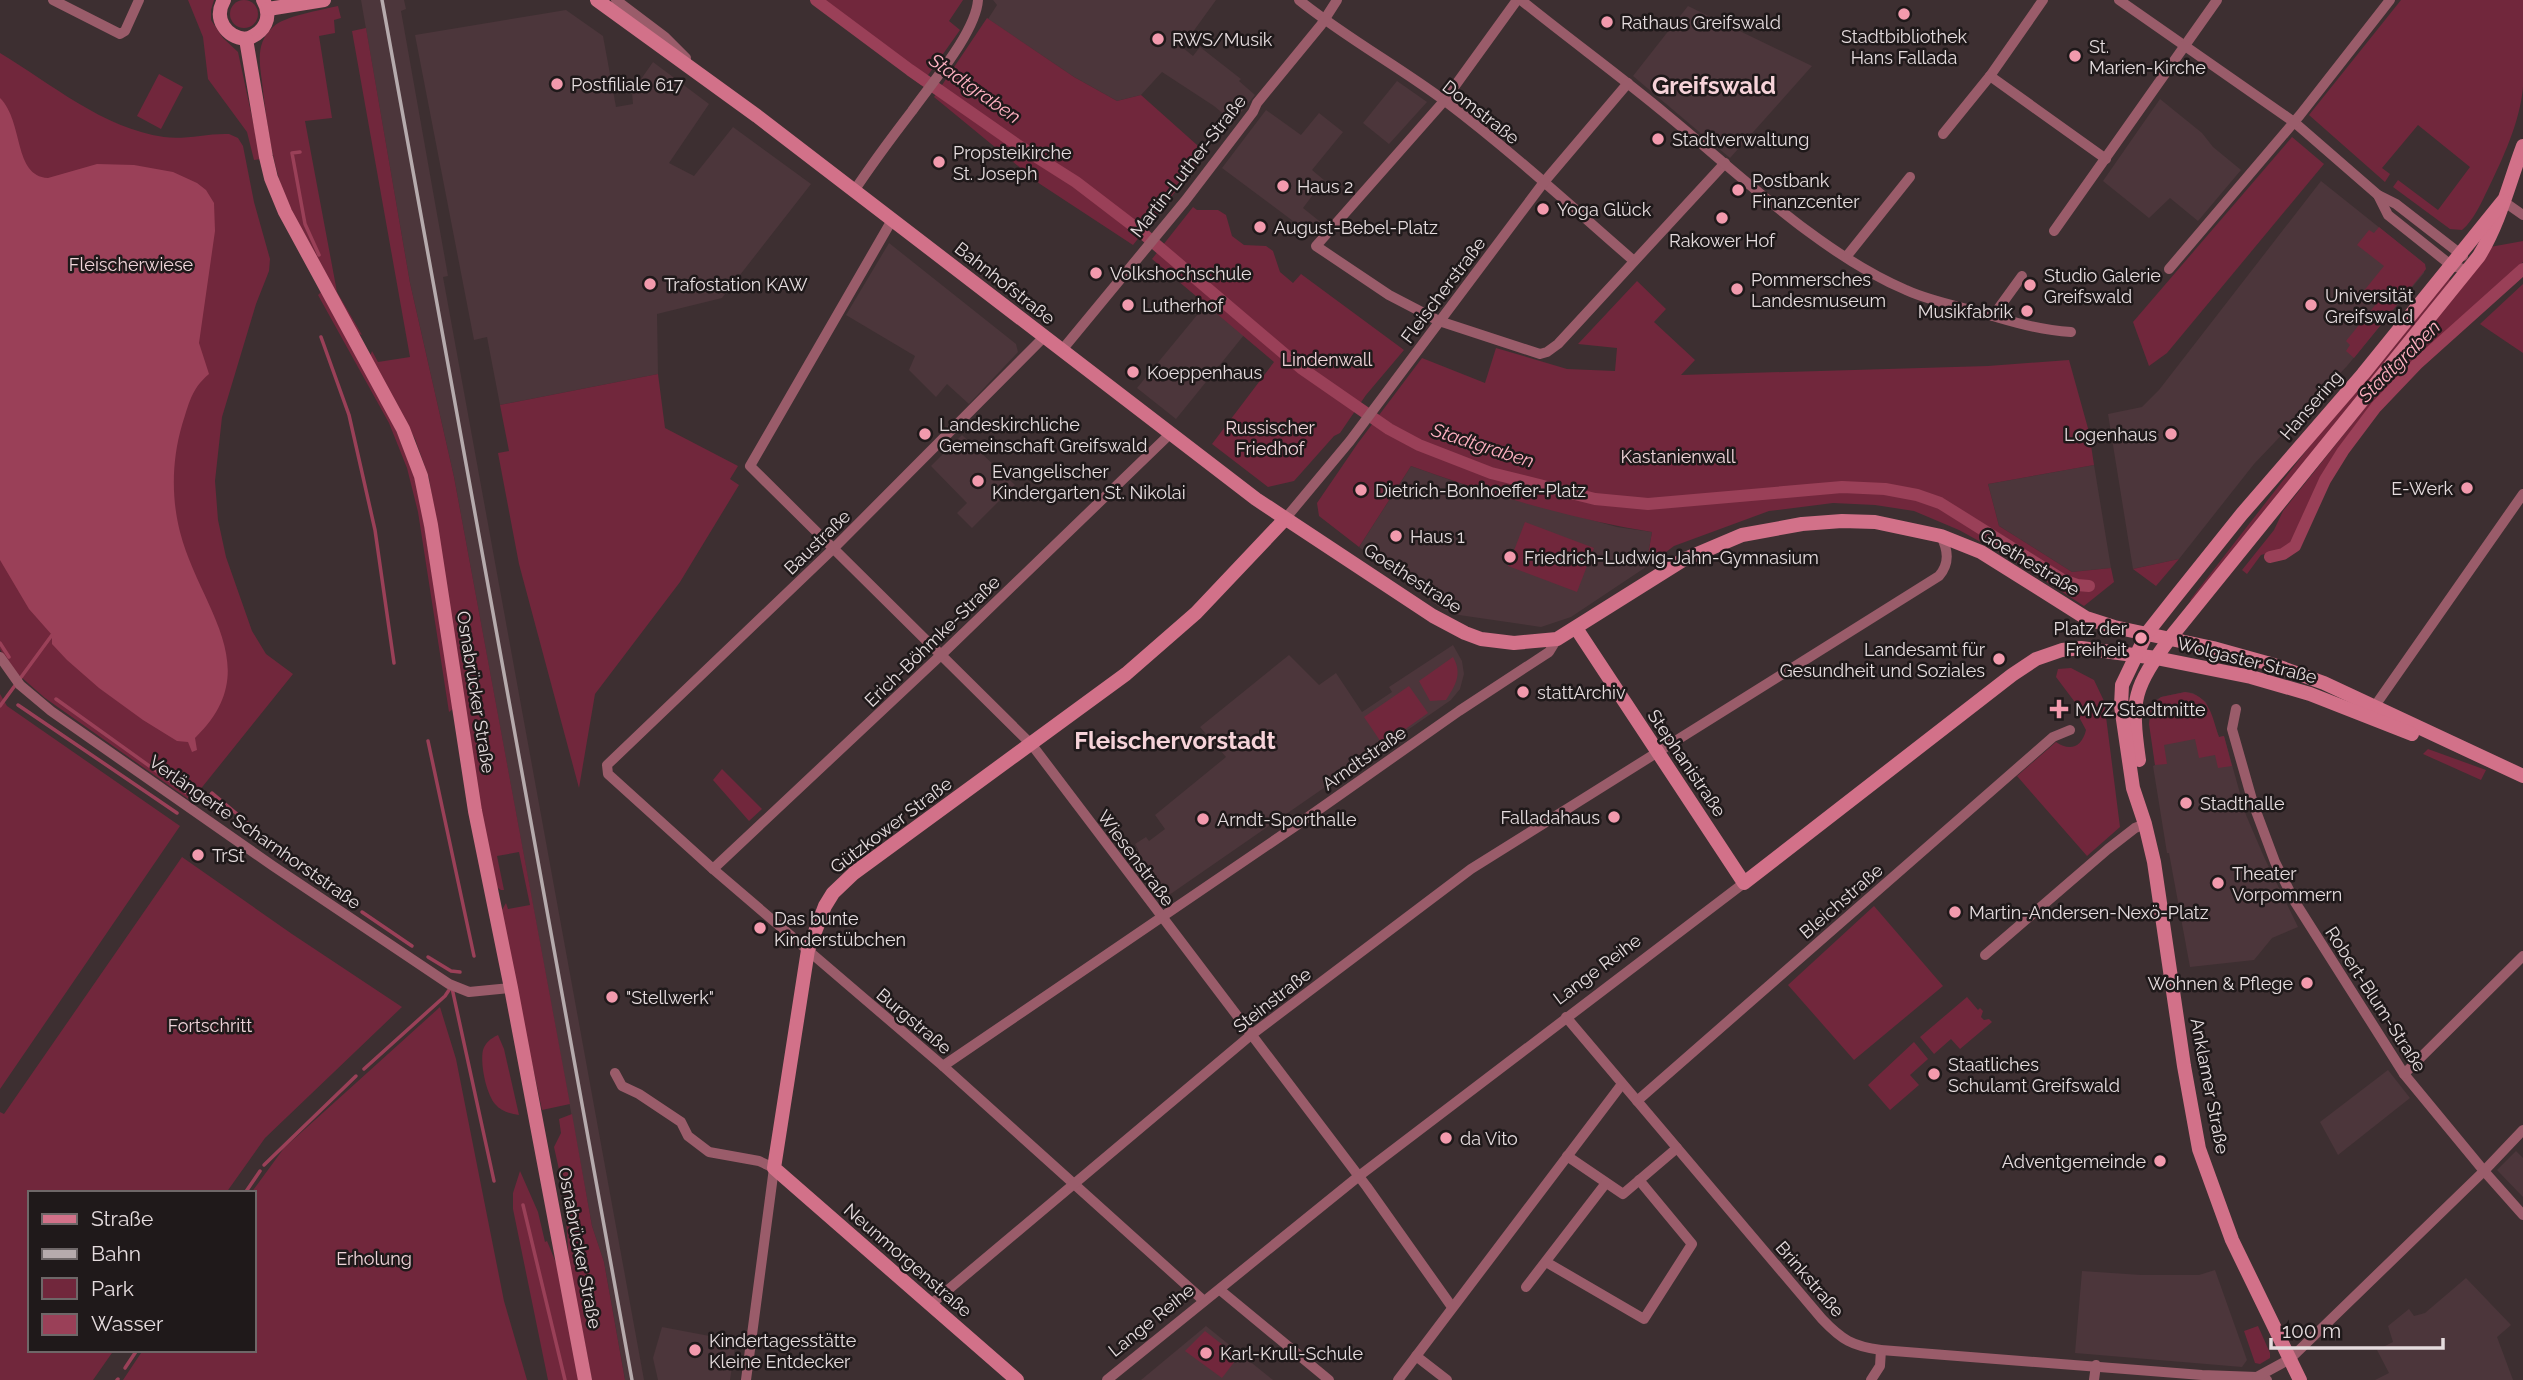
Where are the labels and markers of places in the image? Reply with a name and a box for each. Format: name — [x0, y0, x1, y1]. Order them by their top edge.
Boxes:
marker: Stadtbibliothek Hans Fallada — [1896, 6, 1912, 22]
place label: Rathaus Greifswald — [1621, 12, 1781, 33]
marker: Rathaus Greifswald — [1599, 14, 1615, 30]
place label: Stadtbibliothek Hans Fallada — [1841, 26, 1967, 68]
place label: RWS/Musik — [1172, 29, 1273, 50]
marker: RWS/Musik — [1150, 31, 1166, 47]
place label: St. Marien-Kirche — [2089, 36, 2206, 78]
marker: St. Marien-Kirche — [2067, 48, 2083, 64]
place label: Postfiliale 617 — [571, 74, 684, 95]
marker: Postfiliale 617 — [549, 76, 565, 92]
place label: Stadtverwaltung — [1672, 129, 1809, 150]
marker: Stadtverwaltung — [1650, 131, 1666, 147]
place label: Propsteikirche St. Joseph — [953, 142, 1072, 184]
marker: Propsteikirche St. Joseph — [931, 154, 947, 170]
place label: Postbank Finanzcenter — [1752, 170, 1860, 212]
place label: Haus 2 — [1297, 176, 1353, 197]
marker: Haus 2 — [1275, 178, 1291, 194]
marker: Postbank Finanzcenter — [1730, 182, 1746, 198]
place label: Yoga Glück — [1557, 199, 1652, 220]
marker: Yoga Glück — [1535, 201, 1551, 217]
marker: Rakower Hof — [1714, 210, 1730, 226]
place label: August-Bebel-Platz — [1274, 217, 1438, 238]
marker: August-Bebel-Platz — [1252, 219, 1268, 235]
place label: Rakower Hof — [1669, 230, 1776, 251]
place label: Volkshochschule — [1110, 263, 1252, 284]
marker: Volkshochschule — [1088, 265, 1104, 281]
place label: Studio Galerie Greifswald — [2044, 265, 2161, 307]
place label: Pommersches Landesmuseum — [1751, 269, 1886, 311]
place label: Trafostation KAW — [664, 274, 808, 295]
marker: Trafostation KAW — [642, 276, 658, 292]
marker: Studio Galerie Greifswald — [2022, 277, 2038, 293]
marker: Pommersches Landesmuseum — [1729, 281, 1745, 297]
place label: Universität Greifswald — [2325, 285, 2413, 327]
place label: Lutherhof — [1142, 295, 1225, 316]
marker: Lutherhof — [1120, 297, 1136, 313]
marker: Universität Greifswald — [2303, 297, 2319, 313]
place label: Musikfabrik — [1918, 301, 2013, 322]
marker: Musikfabrik — [2019, 303, 2035, 319]
place label: Koeppenhaus — [1147, 362, 1263, 383]
marker: Koeppenhaus — [1125, 364, 1141, 380]
place label: Landeskirchliche Gemeinschaft Greifswald — [939, 414, 1148, 456]
place label: Logenhaus — [2064, 424, 2157, 445]
marker: Landeskirchliche Gemeinschaft Greifswald — [917, 426, 933, 442]
marker: Logenhaus — [2163, 426, 2179, 442]
place label: Evangelischer Kindergarten St. Nikolai — [992, 461, 1186, 503]
marker: Evangelischer Kindergarten St. Nikolai — [970, 473, 986, 489]
place label: E-Werk — [2391, 478, 2453, 499]
place label: Dietrich-Bonhoeffer-Platz — [1375, 480, 1586, 501]
marker: E-Werk — [2459, 480, 2475, 496]
marker: Dietrich-Bonhoeffer-Platz — [1353, 482, 1369, 498]
place label: Haus 1 — [1410, 526, 1465, 547]
marker: Haus 1 — [1388, 528, 1404, 544]
place label: Friedrich-Ludwig-Jahn-Gymnasium — [1524, 547, 1819, 568]
marker: Friedrich-Ludwig-Jahn-Gymnasium — [1502, 549, 1518, 565]
place label: Platz der Freiheit — [2054, 618, 2128, 660]
marker: Platz der Freiheit — [2133, 630, 2149, 646]
place label: Landesamt für Gesundheit und Soziales — [1780, 639, 1986, 681]
marker: Landesamt für Gesundheit und Soziales — [1991, 651, 2007, 667]
place label: stattArchiv — [1537, 682, 1626, 703]
marker: stattArchiv — [1515, 684, 1531, 700]
marker: MVZ Stadtmitte — [2049, 699, 2069, 719]
place label: MVZ Stadtmitte — [2075, 699, 2206, 720]
place label: Stadthalle — [2200, 793, 2285, 814]
marker: Stadthalle — [2178, 795, 2194, 811]
place label: Falladahaus — [1500, 807, 1600, 828]
place label: Arndt-Sporthalle — [1217, 809, 1357, 830]
marker: Falladahaus — [1606, 809, 1622, 825]
marker: Arndt-Sporthalle — [1195, 811, 1211, 827]
place label: TrSt — [212, 845, 244, 866]
marker: TrSt — [190, 847, 206, 863]
place label: Theater Vorpommern — [2232, 863, 2342, 905]
marker: Theater Vorpommern — [2210, 875, 2226, 891]
place label: Martin-Andersen-Nexö-Platz — [1969, 902, 2209, 923]
marker: Martin-Andersen-Nexö-Platz — [1947, 904, 1963, 920]
place label: Das bunte Kinderstübchen — [774, 908, 906, 950]
marker: Das bunte Kinderstübchen — [752, 920, 768, 936]
place label: Wohnen & Pflege — [2147, 973, 2293, 994]
marker: Wohnen & Pflege — [2299, 975, 2315, 991]
place label: "Stellwerk" — [626, 987, 714, 1008]
marker: "Stellwerk" — [604, 989, 620, 1005]
place label: Staatliches Schulamt Greifswald — [1948, 1054, 2120, 1096]
marker: Staatliches Schulamt Greifswald — [1926, 1066, 1942, 1082]
place label: da Vito — [1460, 1128, 1518, 1149]
marker: da Vito — [1438, 1130, 1454, 1146]
place label: Adventgemeinde — [2002, 1151, 2146, 1172]
marker: Adventgemeinde — [2152, 1153, 2168, 1169]
place label: Kindertagesstätte Kleine Entdecker — [709, 1330, 857, 1372]
marker: Kindertagesstätte Kleine Entdecker — [687, 1342, 703, 1358]
place label: Karl-Krull-Schule — [1220, 1343, 1363, 1364]
marker: Karl-Krull-Schule — [1198, 1345, 1214, 1361]

